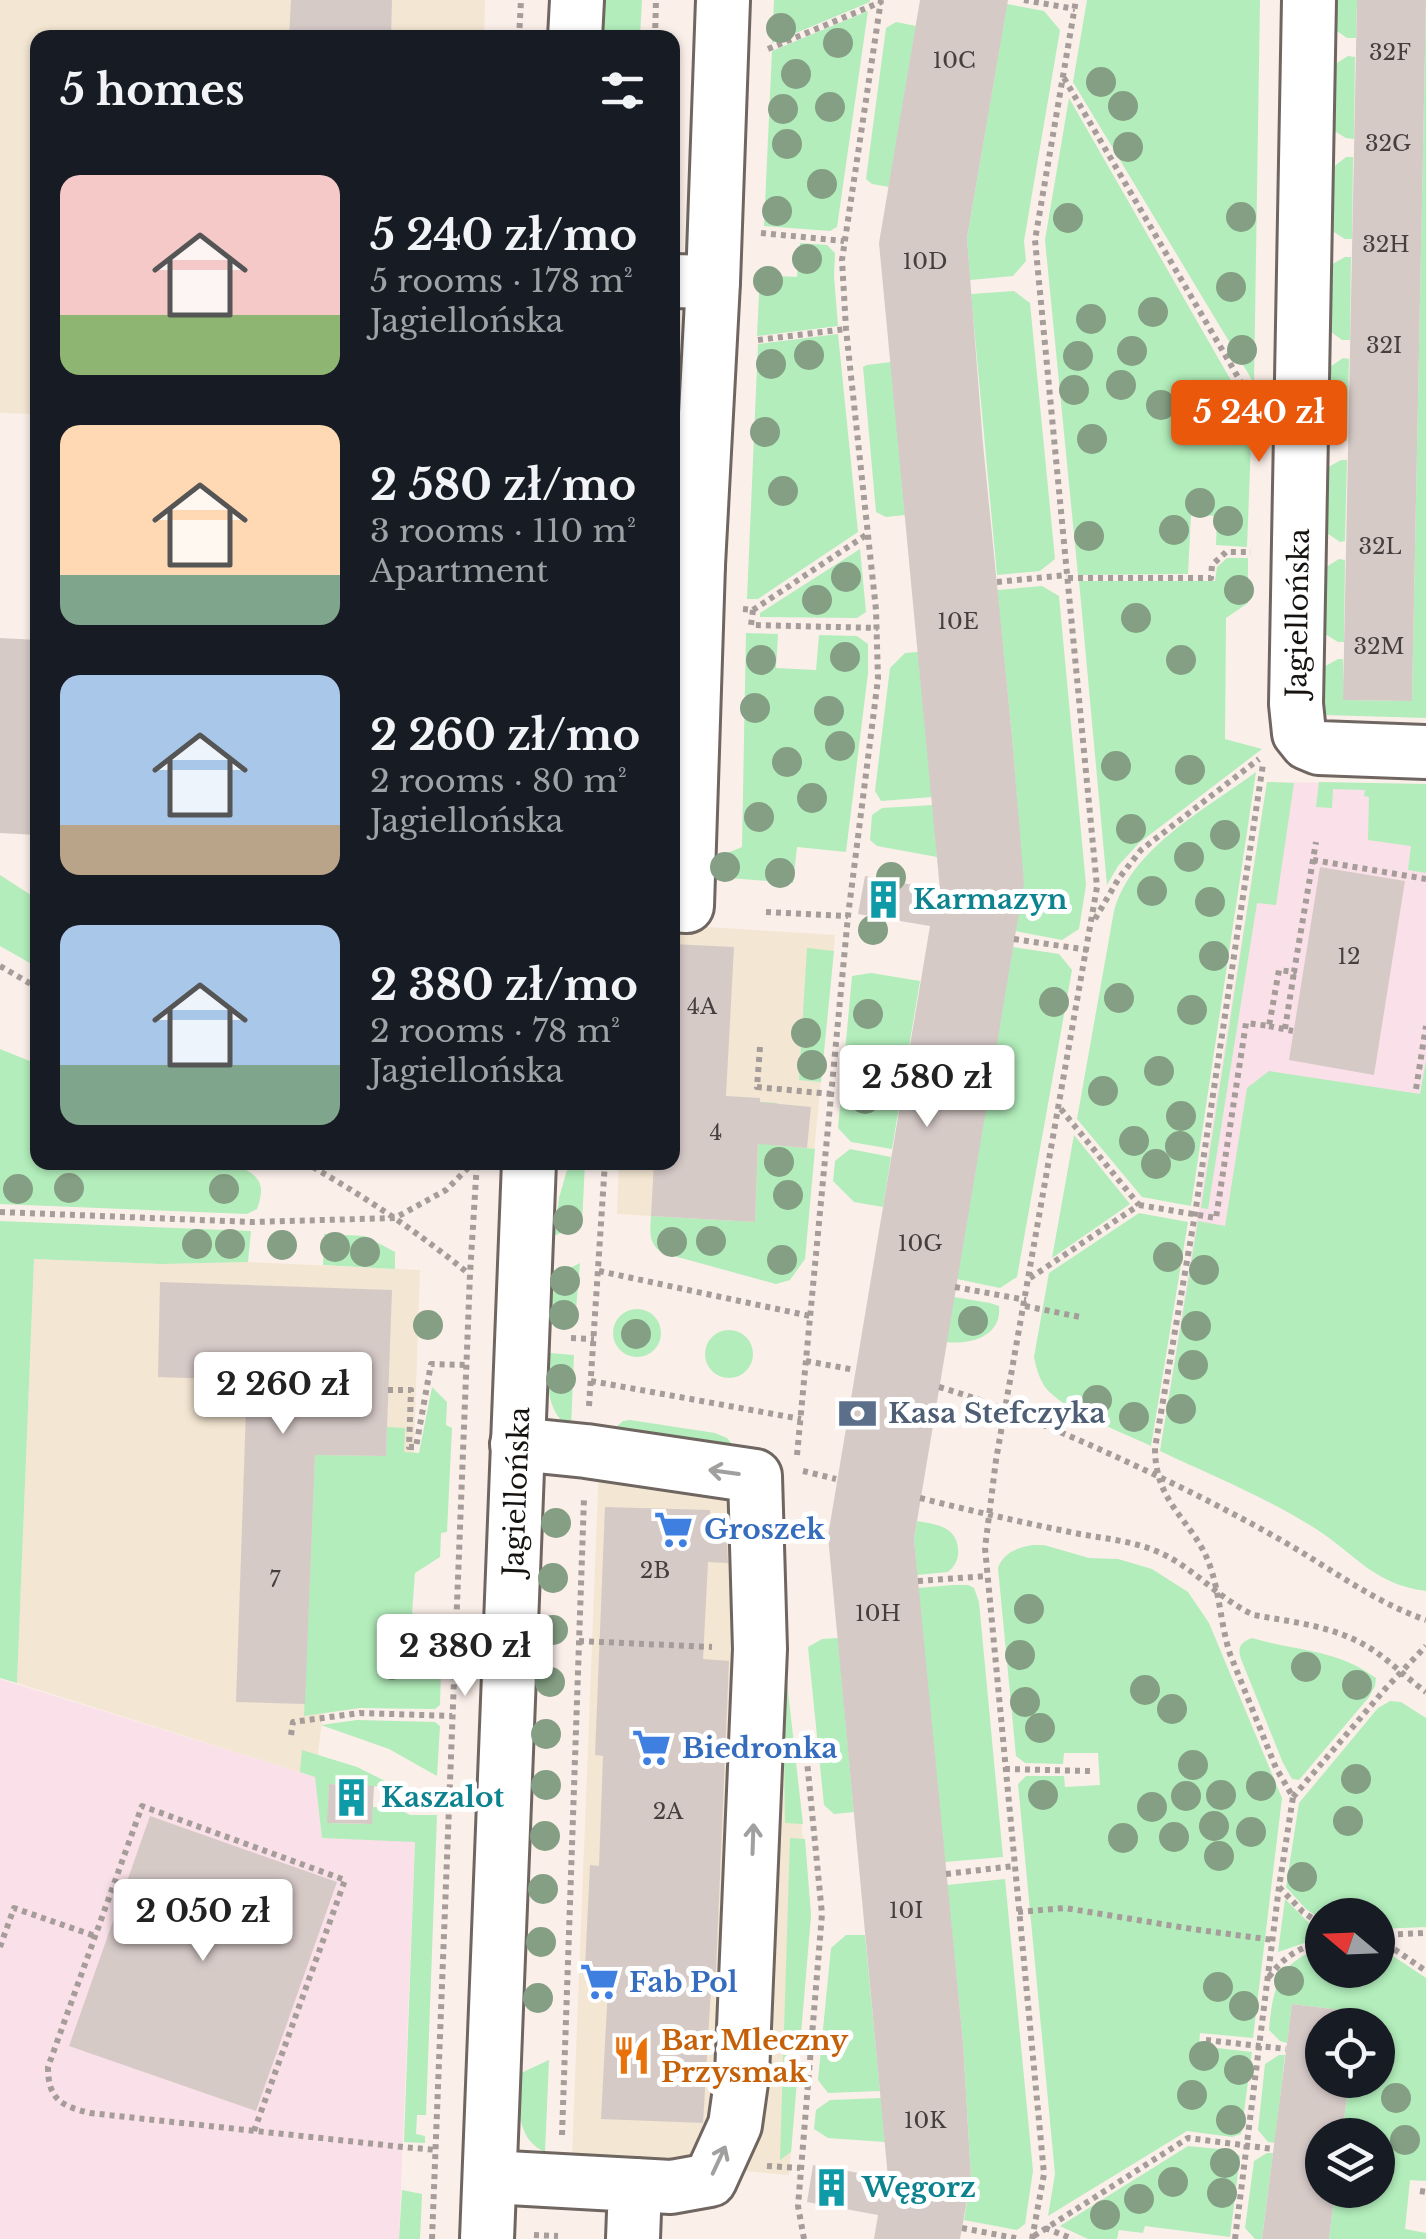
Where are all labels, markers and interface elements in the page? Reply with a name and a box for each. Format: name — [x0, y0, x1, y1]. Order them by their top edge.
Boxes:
house number: 32F — [1369, 39, 1411, 66]
house number: 10C — [932, 47, 976, 74]
icon: filters — [595, 63, 650, 118]
text: 5 homes — [60, 64, 244, 116]
house number: 32G — [1365, 130, 1411, 157]
text: 5 240 zł/mo — [370, 209, 637, 261]
icon: home — [140, 215, 260, 335]
house number: 32H — [1362, 231, 1410, 258]
house number: 10D — [903, 248, 947, 275]
text: 5 rooms · 178 m² — [370, 261, 633, 301]
text: Jagiellońska — [370, 301, 563, 341]
house number: 32I — [1366, 332, 1402, 359]
pin: 5 240 zł — [1156, 380, 1362, 465]
text: 5 240 zł — [1193, 392, 1325, 432]
text: 2 580 zł/mo — [370, 459, 636, 511]
icon: home — [140, 465, 260, 585]
text: 3 rooms · 110 m² — [370, 511, 636, 551]
street label: Jagiellońska — [1279, 528, 1317, 702]
house number: 32L — [1358, 533, 1402, 560]
text: Apartment — [370, 551, 548, 591]
house number: 10E — [937, 608, 979, 635]
house number: 32M — [1353, 633, 1405, 660]
text: 2 260 zł/mo — [370, 709, 640, 761]
icon: home — [140, 715, 260, 835]
text: 2 rooms · 80 m² — [370, 761, 627, 801]
text: Jagiellońska — [370, 801, 563, 841]
building icon: Karmazyn — [862, 878, 904, 920]
place label: Karmazyn — [913, 882, 1067, 917]
house number: 12 — [1337, 943, 1361, 970]
text: 2 380 zł/mo — [370, 959, 638, 1011]
icon: home — [140, 965, 260, 1085]
house number: 4A — [687, 993, 718, 1020]
text: 2 rooms · 78 m² — [370, 1011, 620, 1051]
pin: 2 580 zł — [824, 1045, 1030, 1130]
text: Jagiellońska — [370, 1051, 563, 1091]
text: 2 580 zł — [862, 1057, 992, 1097]
house number: 4 — [710, 1119, 722, 1146]
house number: 10G — [898, 1230, 942, 1257]
pin: 2 260 zł — [180, 1352, 386, 1437]
text: 2 260 zł — [216, 1364, 350, 1404]
bank icon: Kasa Stefczyka — [837, 1392, 879, 1434]
place label: Kasa Stefczyka — [888, 1396, 1105, 1431]
street label: Jagiellońska — [495, 1406, 537, 1581]
one-way arrow — [708, 1462, 740, 1480]
supermarket icon: Groszek — [653, 1508, 695, 1550]
place label: Groszek — [704, 1512, 825, 1547]
house number: 2B — [640, 1557, 670, 1584]
house number: 7 — [269, 1566, 281, 1593]
house number: 10H — [855, 1600, 901, 1627]
pin: 2 380 zł — [362, 1614, 568, 1699]
text: 2 380 zł — [399, 1626, 531, 1666]
supermarket icon: Biedronka — [631, 1727, 673, 1769]
place label: Biedronka — [682, 1731, 838, 1766]
building icon: Kaszalot — [330, 1776, 372, 1818]
place label: Kaszalot — [381, 1780, 505, 1815]
house number: 2A — [653, 1798, 684, 1825]
one-way arrow — [744, 1824, 763, 1856]
pin: 2 050 zł — [100, 1879, 306, 1964]
text: 2 050 zł — [136, 1891, 270, 1931]
house number: 10I — [889, 1897, 923, 1924]
north arrow — [1305, 1898, 1395, 1988]
map controls — [1305, 1898, 1395, 2208]
supermarket icon: Fab Pol — [578, 1961, 620, 2003]
place label: Fab Pol — [629, 1965, 738, 2000]
button: locate — [1305, 2008, 1395, 2098]
place label: Bar Mleczny Przysmak — [661, 2023, 849, 2090]
restaurant icon: Bar Mleczny Przysmak — [610, 2035, 652, 2077]
house number: 10K — [904, 2107, 947, 2134]
button: layers — [1305, 2118, 1395, 2208]
one-way arrow — [711, 2146, 730, 2176]
building icon: Węgorz — [811, 2166, 853, 2208]
place label: Węgorz — [861, 2170, 976, 2205]

